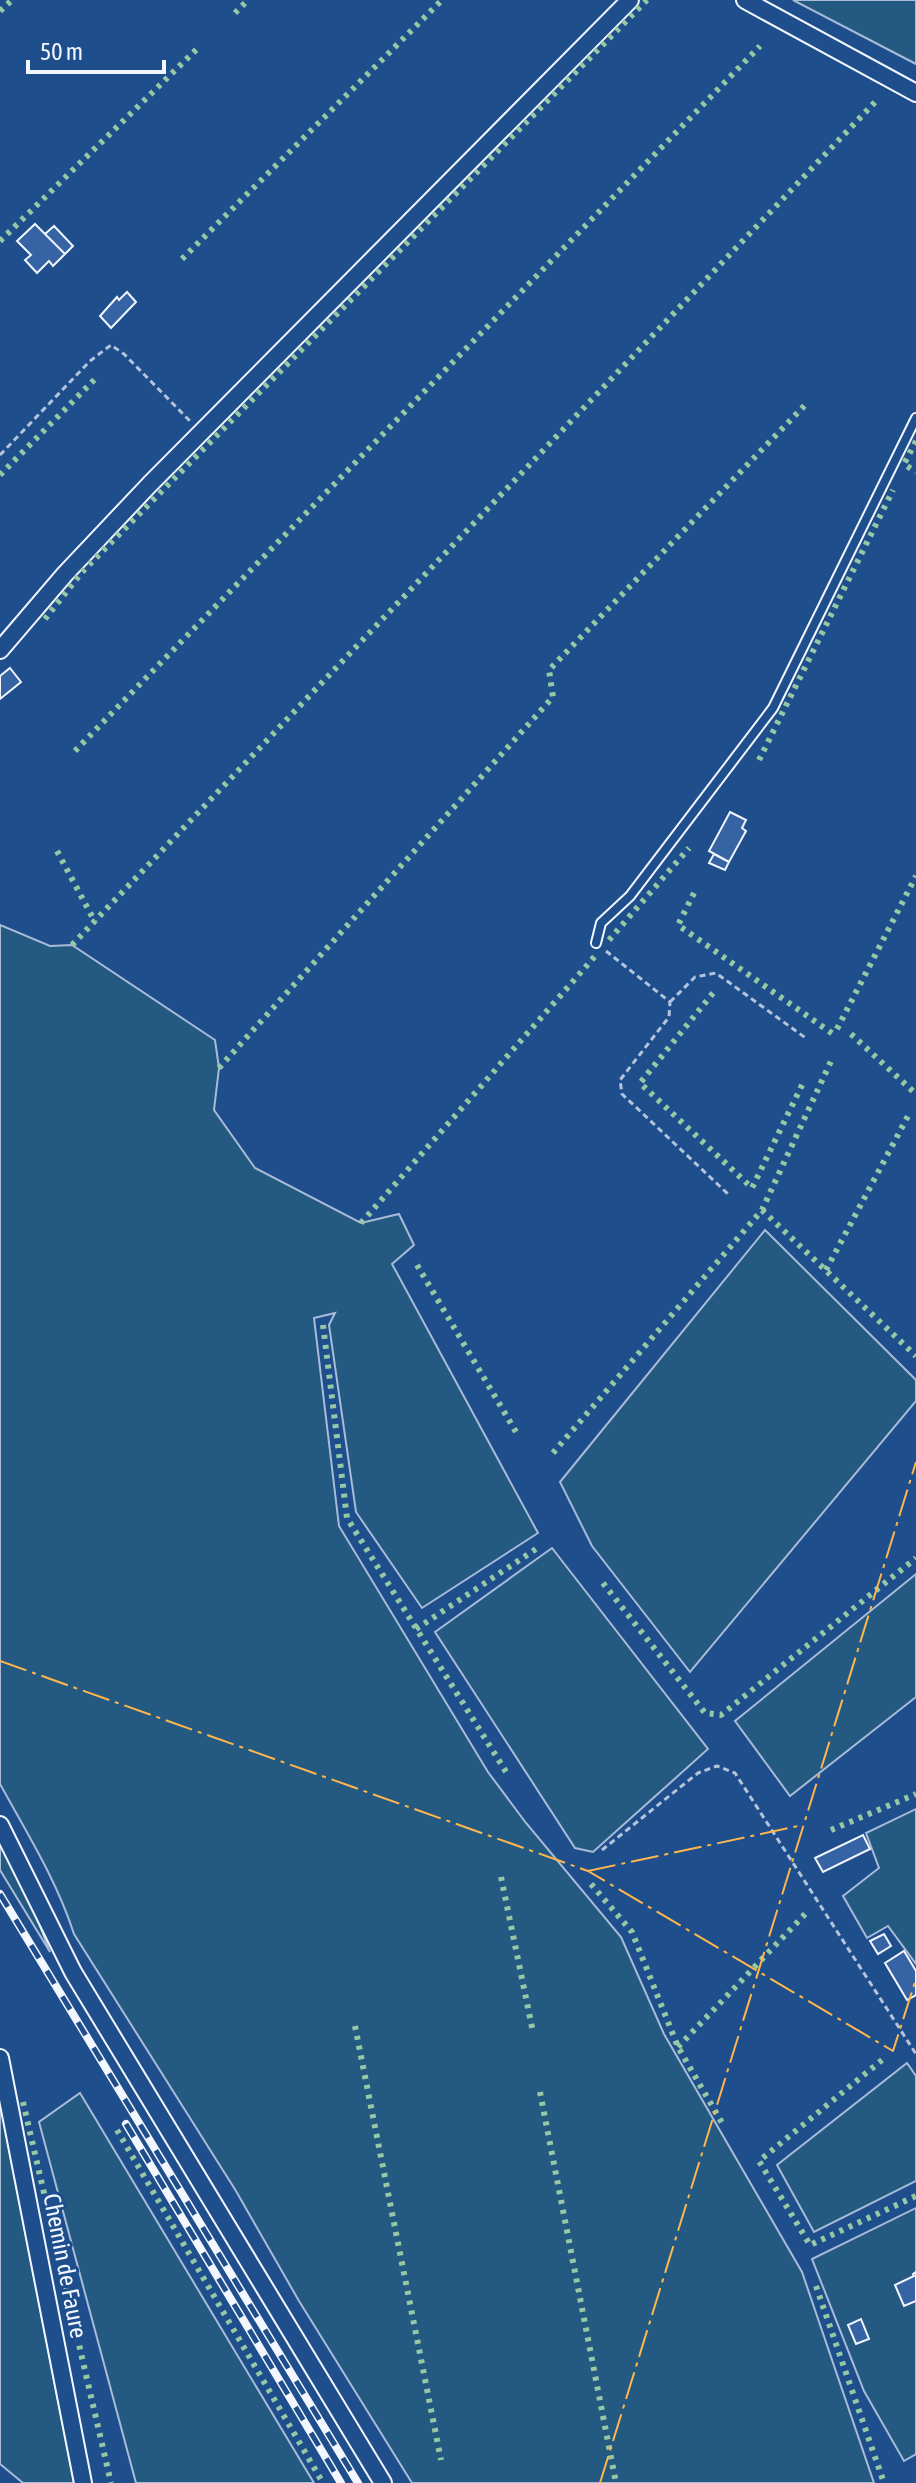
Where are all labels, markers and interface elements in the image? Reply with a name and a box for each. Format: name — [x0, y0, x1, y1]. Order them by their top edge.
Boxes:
scale bar — [28, 24, 164, 74]
text: 50 m — [40, 38, 83, 65]
street label: Chemin de Faure — [38, 2191, 93, 2340]

